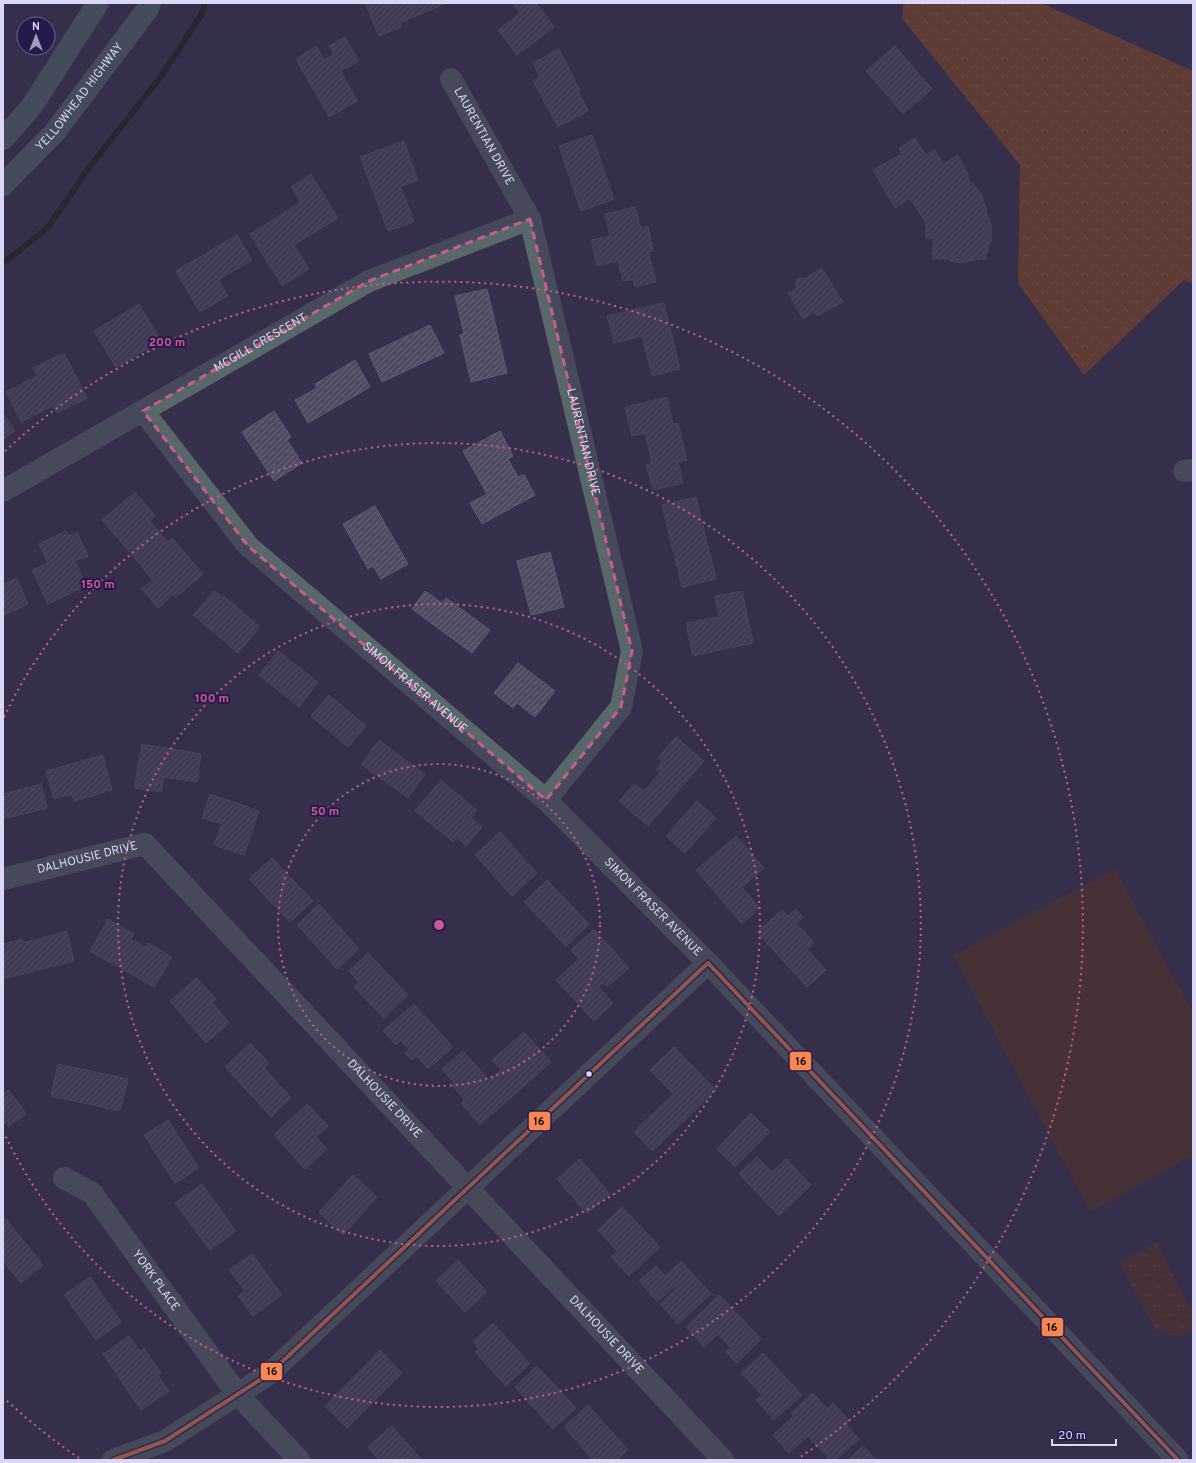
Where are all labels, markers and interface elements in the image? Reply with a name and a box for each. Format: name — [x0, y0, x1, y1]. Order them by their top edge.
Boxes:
north arrow — [16, 16, 56, 56]
text: N — [32, 20, 40, 34]
street label: YELLOWHEAD HIGHWAY — [32, 39, 127, 155]
street label: LAURENTIAN DRIVE — [449, 85, 517, 188]
street label: MCGILL CRESCENT — [211, 310, 310, 376]
text: 200 m — [149, 335, 185, 351]
street label: LAURENTIAN DRIVE — [562, 387, 603, 498]
text: 150 m — [81, 577, 115, 593]
street label: SIMON FRASER AVENUE — [359, 639, 470, 737]
text: 100 m — [195, 691, 229, 707]
text: 50 m — [311, 804, 339, 820]
street label: DALHOUSIE DRIVE — [36, 838, 139, 878]
street label: SIMON FRASER AVENUE — [600, 855, 705, 960]
centre of rings — [432, 918, 446, 932]
line badge: 16 — [789, 1051, 812, 1071]
text: 16 — [795, 1055, 807, 1069]
street label: DALHOUSIE DRIVE — [343, 1056, 425, 1142]
unlabelled marker — [584, 1069, 594, 1079]
line badge: 16 — [528, 1111, 551, 1131]
text: 16 — [533, 1115, 545, 1129]
street label: YORK PLACE — [128, 1247, 183, 1315]
street label: DALHOUSIE DRIVE — [565, 1292, 647, 1378]
line badge: 16 — [1041, 1317, 1064, 1337]
text: 16 — [1046, 1321, 1058, 1335]
line badge: 16 — [260, 1362, 283, 1381]
text: 16 — [266, 1365, 278, 1379]
scale bar — [1052, 1421, 1116, 1447]
text: 20 m — [1058, 1428, 1086, 1444]

